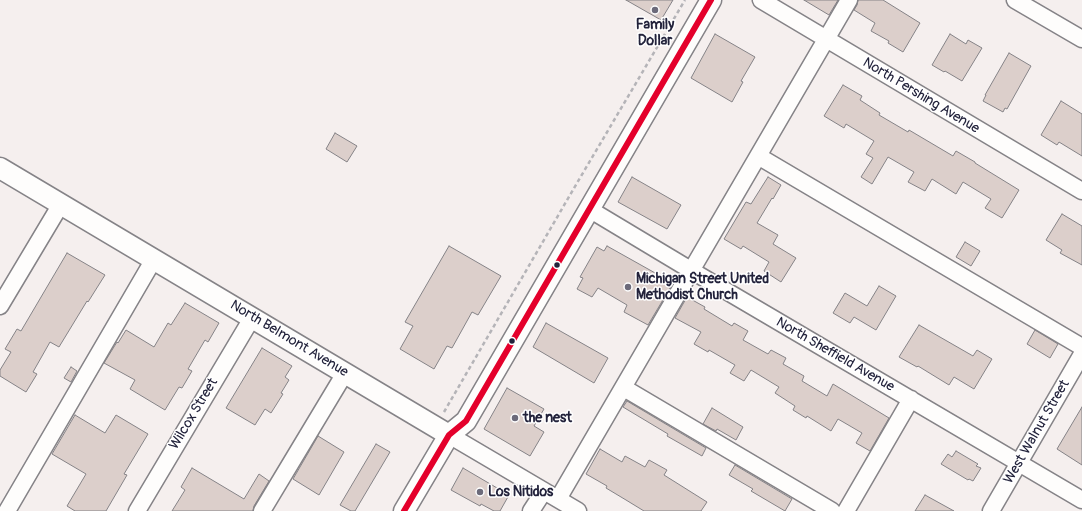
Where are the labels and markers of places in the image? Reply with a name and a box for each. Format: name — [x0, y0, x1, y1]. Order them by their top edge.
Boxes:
marker: Family Dollar — [650, 5, 660, 15]
place label: Family Dollar — [636, 17, 674, 50]
unlabelled marker — [552, 260, 562, 270]
place label: Michigan Street United Methodist Church — [636, 271, 769, 304]
marker: Michigan Street United Methodist Church — [623, 282, 633, 292]
unlabelled marker — [507, 336, 517, 346]
place label: the nest — [523, 410, 572, 426]
marker: the nest — [510, 413, 520, 423]
place label: Los Nitidos — [488, 484, 553, 500]
marker: Los Nitidos — [475, 487, 485, 497]

